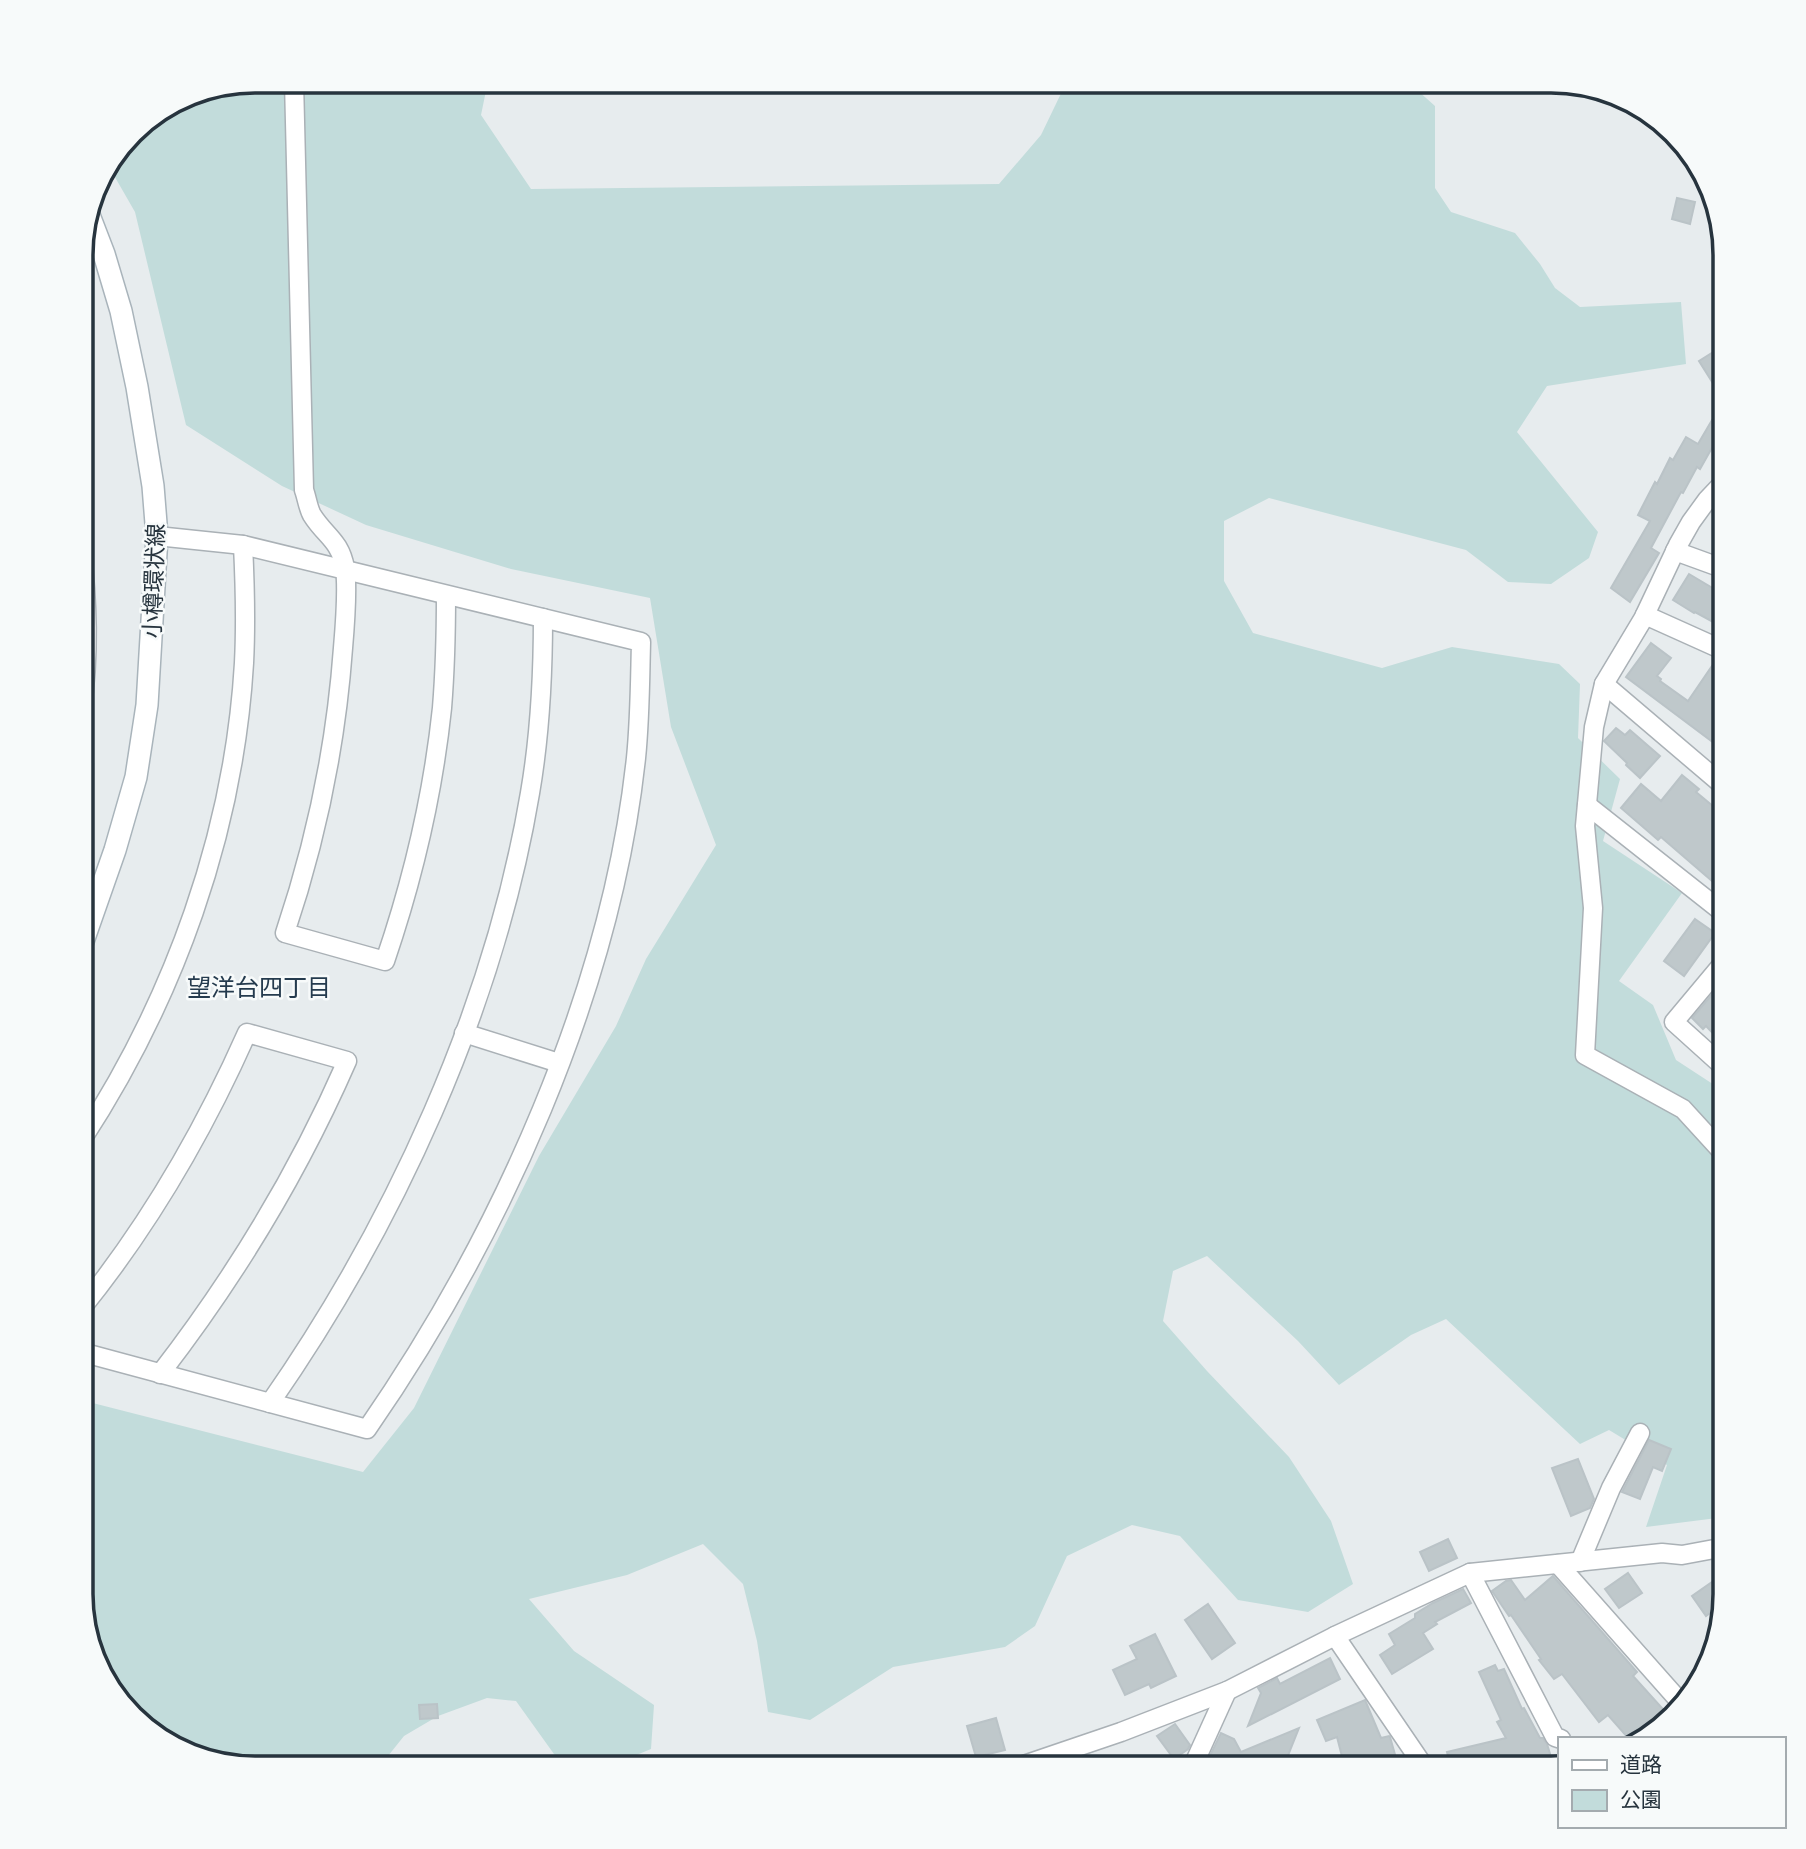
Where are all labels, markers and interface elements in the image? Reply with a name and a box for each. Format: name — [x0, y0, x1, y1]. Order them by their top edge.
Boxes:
street label: 小樽環状線 — [135, 523, 171, 639]
district label: 望洋台四丁目 — [187, 970, 331, 1003]
legend — [1558, 1737, 1785, 1828]
text: 道路 — [1620, 1750, 1662, 1778]
text: 公園 — [1620, 1785, 1662, 1813]

